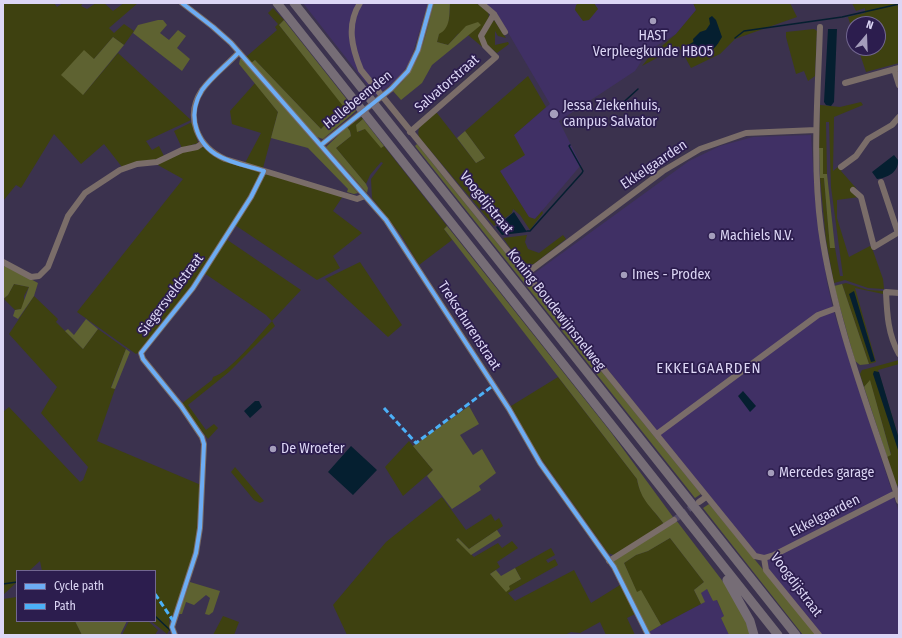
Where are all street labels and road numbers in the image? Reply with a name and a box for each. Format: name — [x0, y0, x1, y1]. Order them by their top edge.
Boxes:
street label: Salvatorstraat — [411, 51, 483, 117]
street label: Hellebeemden — [320, 67, 396, 133]
street label: Ekkelgaarden — [618, 137, 690, 193]
street label: Voogdijstraat — [456, 168, 516, 238]
street label: Koning Boudewijnsnelweg — [503, 246, 609, 374]
street label: Siegersveldstraat — [135, 251, 207, 339]
street label: Trekschurenstraat — [434, 278, 504, 374]
street label: Ekkelgaarden — [787, 491, 863, 541]
street label: Voogdijstraat — [767, 550, 825, 620]

